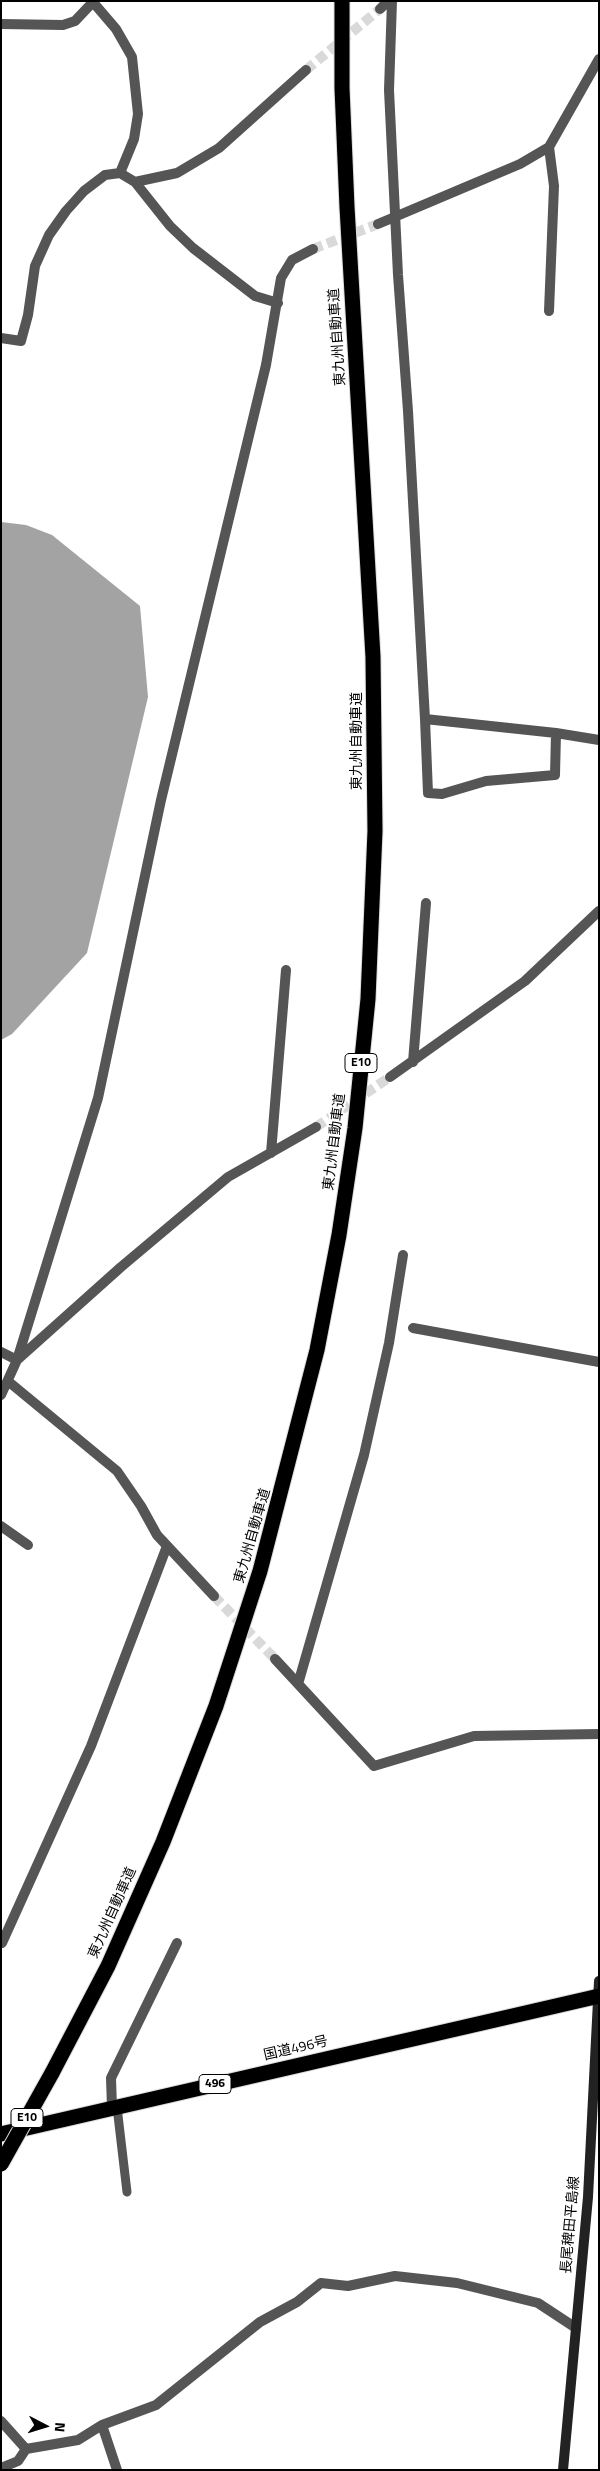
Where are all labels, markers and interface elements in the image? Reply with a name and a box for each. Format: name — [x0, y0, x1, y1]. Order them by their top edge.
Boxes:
street label: 東九州自動車道 — [326, 288, 350, 386]
street label: 東九州自動車道 — [350, 692, 366, 790]
road number: E10 — [345, 1054, 377, 1072]
street label: 東九州自動車道 — [321, 1092, 349, 1192]
street label: 東九州自動車道 — [231, 1487, 275, 1585]
street label: 東九州自動車道 — [85, 1865, 141, 1961]
street label: 国道496号 — [262, 2033, 330, 2065]
road number: 496 — [199, 2074, 231, 2094]
road number: E10 — [11, 2108, 43, 2128]
street label: 長尾稗田平島線 — [558, 2175, 584, 2275]
north arrow — [20, 2401, 70, 2451]
text: N — [50, 2422, 71, 2433]

